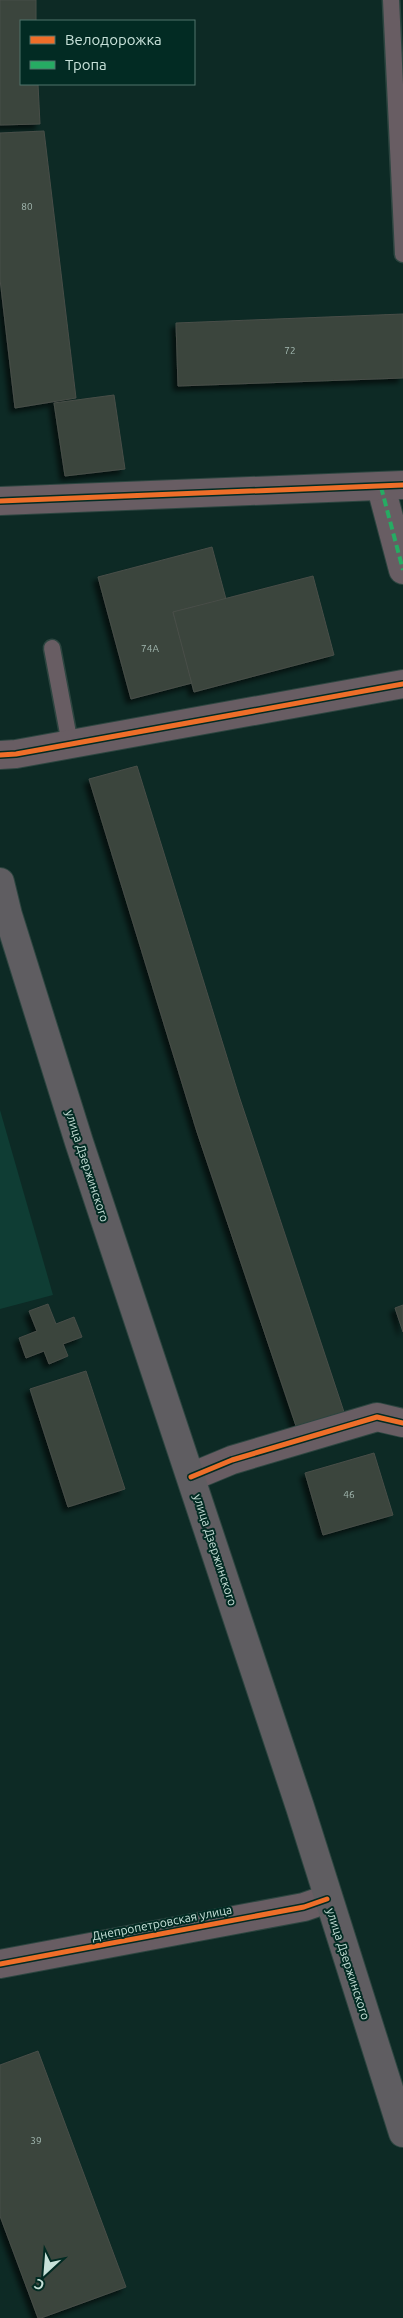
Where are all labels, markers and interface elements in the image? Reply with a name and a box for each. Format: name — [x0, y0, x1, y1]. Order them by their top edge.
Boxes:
legend — [20, 20, 195, 85]
text: Велодорожка — [65, 31, 162, 48]
text: Тропа — [65, 56, 107, 73]
house number: 80 — [21, 201, 33, 212]
house number: 72 — [284, 345, 296, 356]
house number: 74А — [141, 643, 159, 654]
street label: улица Дзержинского — [63, 1108, 112, 1223]
house number: 46 — [343, 1489, 355, 1500]
street label: улица Дзержинского — [191, 1492, 240, 1607]
street label: Днепропетровская улица — [91, 1903, 233, 1942]
street label: улица Дзержинского — [324, 1906, 373, 2021]
house number: 39 — [30, 2135, 42, 2146]
north arrow — [20, 2248, 70, 2298]
text: С — [32, 2276, 47, 2294]

